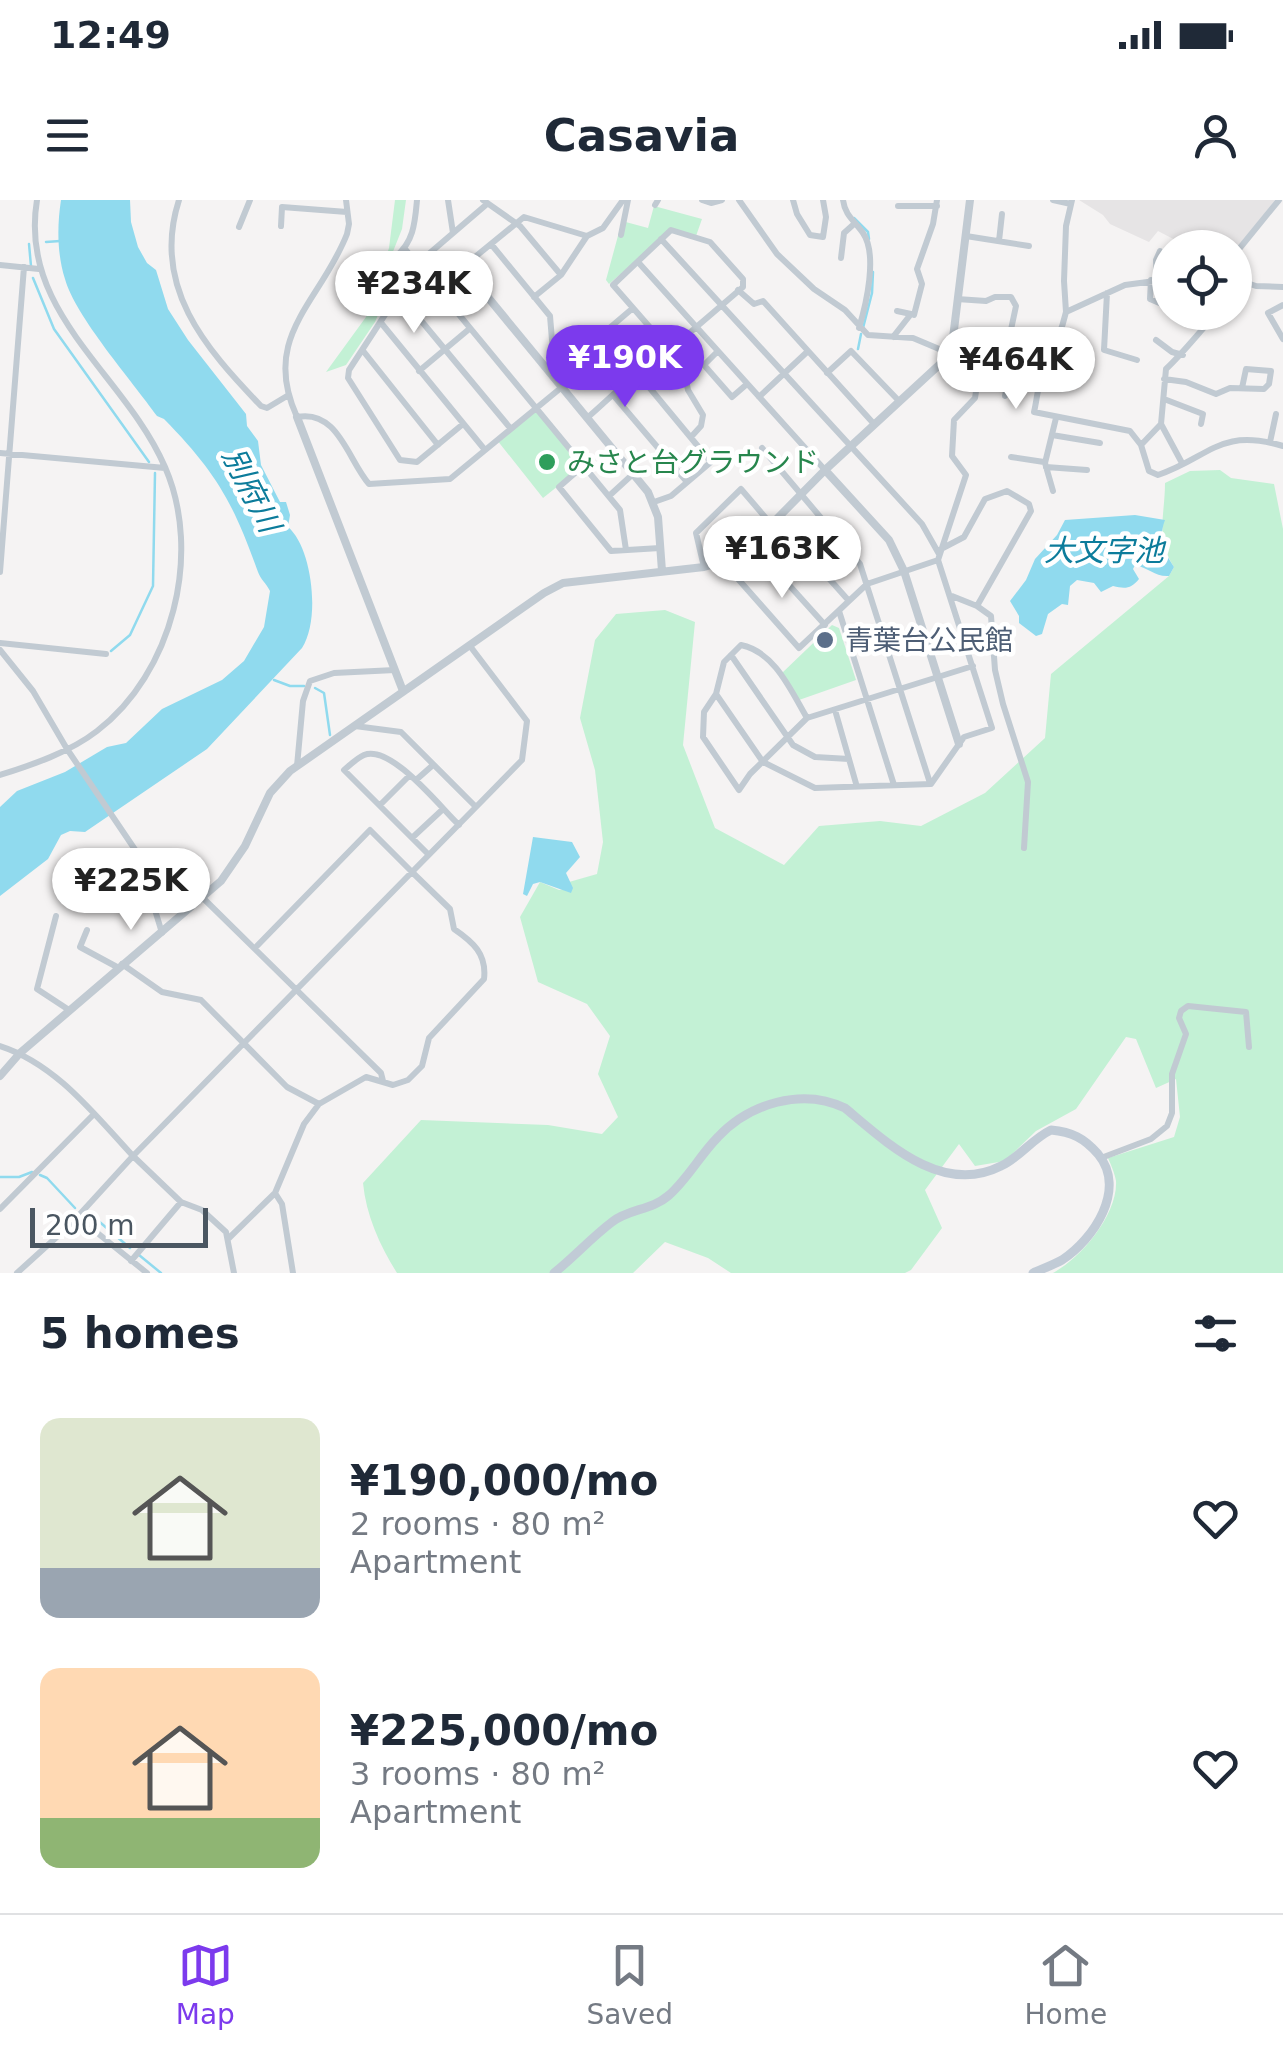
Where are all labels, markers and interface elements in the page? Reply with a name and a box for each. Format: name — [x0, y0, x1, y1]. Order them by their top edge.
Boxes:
text: 12:49 — [50, 13, 171, 57]
icon: menu — [40, 108, 95, 163]
icon: person — [1188, 108, 1243, 163]
text: Casavia — [544, 109, 739, 162]
map controls — [1152, 230, 1252, 330]
button: locate — [1152, 230, 1252, 330]
pin: ¥234K — [344, 251, 484, 336]
text: ¥234K — [357, 264, 471, 302]
pin: ¥190K — [555, 325, 695, 410]
pin: ¥464K — [946, 327, 1086, 412]
text: ¥190K — [568, 338, 682, 376]
text: ¥464K — [959, 340, 1073, 378]
water label: 別府川 — [215, 442, 289, 540]
place label: みさと台グラウンド — [567, 446, 819, 479]
marker: みさと台グラウンド — [536, 451, 558, 473]
pin: ¥163K — [712, 516, 852, 601]
text: ¥163K — [725, 529, 839, 567]
water label: 大文字池 — [1044, 533, 1167, 568]
place label: 青葉台公民館 — [845, 624, 1013, 657]
marker: 青葉台公民館 — [814, 629, 836, 651]
pin: ¥225K — [61, 848, 201, 933]
text: ¥225K — [74, 861, 188, 899]
scale bar — [30, 1203, 208, 1248]
text: 200 m — [45, 1209, 135, 1242]
icon: filters — [1188, 1306, 1243, 1361]
text: 5 homes — [40, 1309, 240, 1358]
text: ¥190,000/mo — [350, 1456, 658, 1505]
icon: home — [120, 1458, 240, 1578]
icon: heart — [1188, 1491, 1243, 1546]
text: 2 rooms · 80 m² — [350, 1505, 605, 1543]
text: Apartment — [350, 1543, 521, 1581]
text: ¥225,000/mo — [350, 1706, 658, 1755]
icon: home — [120, 1708, 240, 1828]
icon: heart — [1188, 1741, 1243, 1796]
text: 3 rooms · 80 m² — [350, 1755, 605, 1793]
text: Apartment — [350, 1793, 521, 1831]
tab: Map — [176, 1938, 235, 2031]
tab: Saved — [586, 1938, 673, 2031]
tab: Home — [1025, 1938, 1107, 2031]

